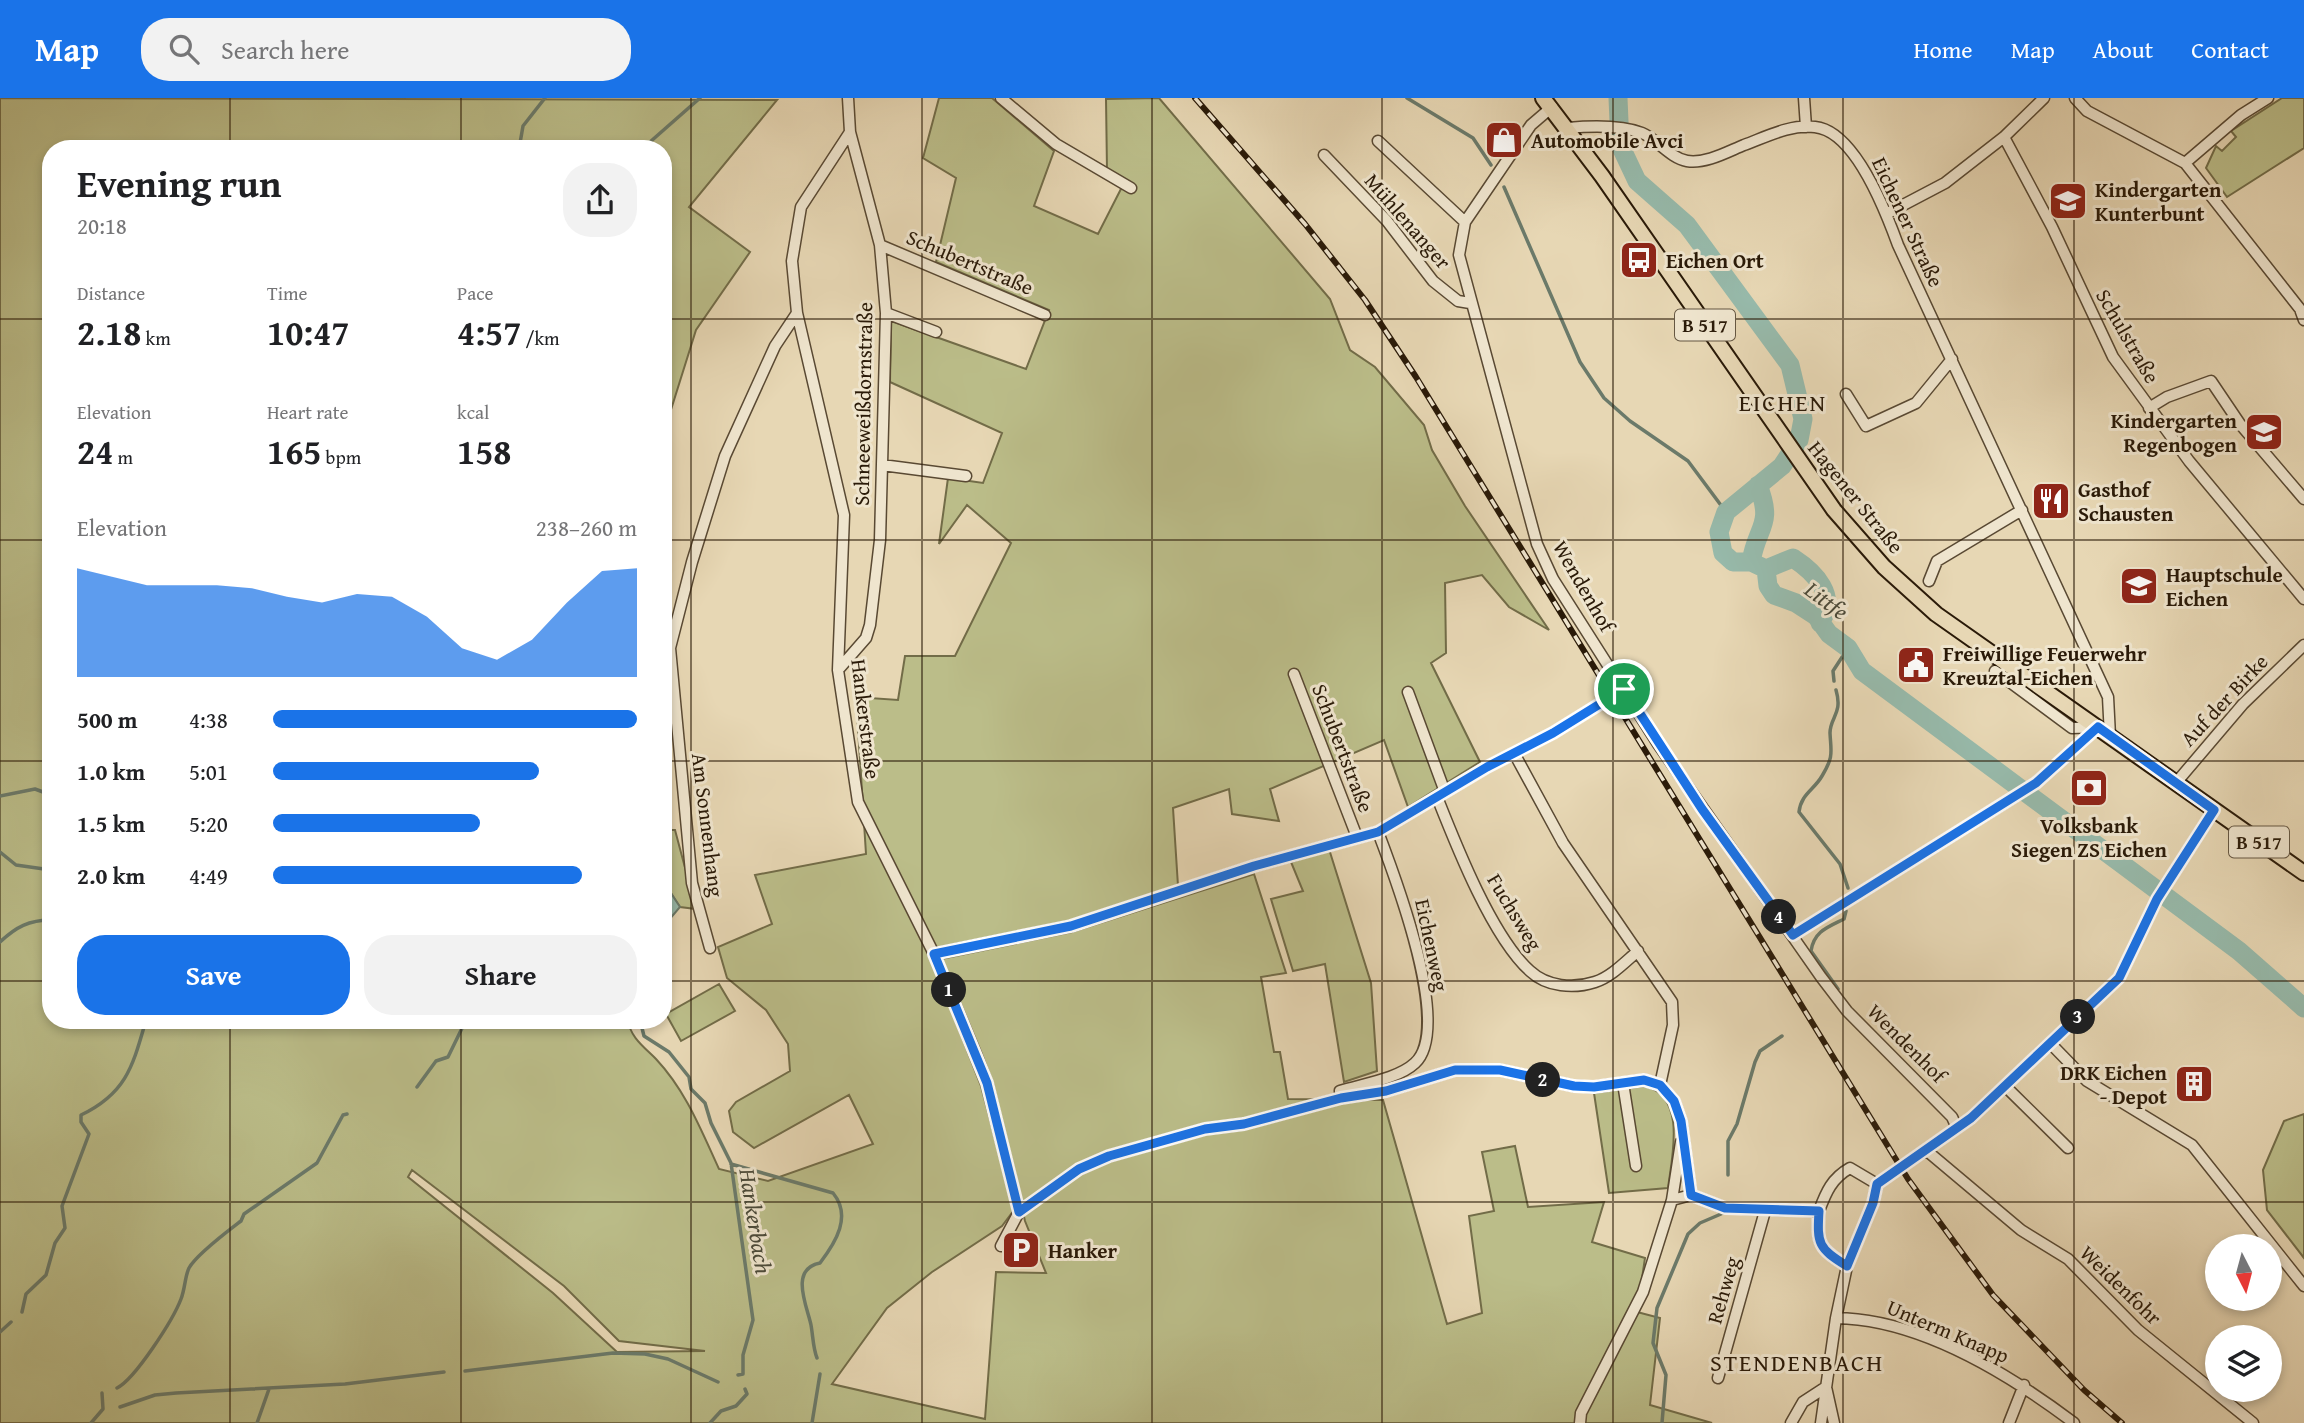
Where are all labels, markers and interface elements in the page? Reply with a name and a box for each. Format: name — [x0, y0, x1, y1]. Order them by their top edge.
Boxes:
search box — [141, 18, 631, 81]
text: Map — [35, 25, 99, 73]
icon: search — [165, 30, 203, 68]
text: Search here — [221, 30, 349, 69]
text: Home — [1914, 32, 1973, 67]
text: Map — [2011, 32, 2055, 67]
text: About — [2093, 32, 2153, 67]
text: Contact — [2191, 32, 2269, 67]
shop icon: Automobile Avci — [1483, 119, 1525, 161]
place label: Automobile Avci — [1531, 125, 1684, 156]
street label: Eichener Straße — [1864, 152, 1952, 292]
text: Evening run — [77, 155, 281, 211]
button: share — [563, 163, 637, 237]
street label: Mühlenanger — [1357, 166, 1459, 276]
place label: Kindergarten Kunterbunt — [2095, 174, 2222, 229]
school or university icon: Kindergarten Kunterbunt — [2047, 180, 2089, 222]
text: 20:18 — [77, 209, 127, 242]
street label: Schubertstraße — [902, 221, 1039, 303]
bus stop icon: Eichen Ort — [1618, 239, 1660, 281]
place label: Eichen Ort — [1666, 245, 1764, 276]
text: Distance — [77, 279, 145, 307]
text: Time — [267, 279, 307, 307]
text: Pace — [457, 279, 494, 307]
street label: Schulstraße — [2088, 283, 2168, 389]
street label: Schneeweißdornstraße — [846, 302, 880, 506]
text: 2.18 — [77, 307, 141, 358]
text: 10:47 — [267, 307, 349, 358]
text: 4:57 — [457, 307, 521, 358]
road number: B 517 — [1675, 310, 1735, 341]
text: km — [141, 324, 171, 352]
text: /km — [521, 324, 560, 352]
district label: EICHEN — [1739, 385, 1827, 420]
text: Elevation — [77, 398, 151, 426]
text: Heart rate — [267, 398, 348, 426]
text: kcal — [457, 398, 489, 426]
place label: Kindergarten Regenbogen — [2111, 405, 2238, 460]
school or university icon: Kindergarten Regenbogen — [2243, 411, 2285, 453]
text: 24 — [77, 426, 113, 477]
text: 165 — [267, 426, 321, 477]
text: 158 — [457, 426, 511, 477]
street label: Hagener Straße — [1801, 434, 1911, 560]
text: m — [113, 443, 133, 471]
text: bpm — [321, 443, 361, 471]
place label: Gasthof Schausten — [2078, 474, 2174, 529]
restaurant icon: Gasthof Schausten — [2030, 480, 2072, 522]
text: Elevation — [77, 511, 167, 544]
text: 238–260 m — [536, 511, 637, 544]
street label: Wendenhof — [1545, 535, 1624, 639]
place label: Hauptschule Eichen — [2166, 559, 2283, 614]
school or university icon: Hauptschule Eichen — [2118, 565, 2160, 607]
water label: Littfe — [1798, 572, 1856, 627]
place label: Freiwillige Feuerwehr Kreuztal-Eichen — [1943, 638, 2147, 693]
public building icon: Freiwillige Feuerwehr Kreuztal-Eichen — [1895, 644, 1937, 686]
street label: Auf der Birke — [2173, 647, 2275, 753]
street label: Hankerstraße — [843, 657, 889, 781]
pin — [1594, 659, 1654, 719]
icon: arrive — [1605, 670, 1643, 708]
street label: Schubertstraße — [1304, 679, 1382, 817]
text: 500 m — [77, 703, 138, 736]
text: 4:38 — [189, 703, 228, 736]
street label: Am Sonnenhang — [684, 751, 732, 899]
text: 1.0 km — [77, 755, 145, 788]
text: 5:01 — [189, 755, 228, 788]
bank icon: Volksbank Siegen ZS Eichen — [2068, 767, 2110, 809]
text: 1.5 km — [77, 807, 145, 840]
text: 5:20 — [189, 807, 228, 840]
place label: Volksbank Siegen ZS Eichen — [2011, 810, 2167, 865]
road number: B 517 — [2229, 827, 2289, 858]
text: 2.0 km — [77, 859, 145, 892]
text: 4:49 — [189, 859, 228, 892]
street label: Fuchsweg — [1480, 867, 1551, 957]
street label: Eichenweg — [1407, 896, 1457, 995]
pin: 4 — [1762, 900, 1796, 934]
text: 4 — [1774, 902, 1783, 930]
button: Save — [77, 935, 350, 1015]
button: Share — [364, 935, 637, 1015]
pin: 1 — [932, 972, 967, 1008]
text: 1 — [944, 975, 953, 1003]
street label: Wendenhof — [1860, 996, 1955, 1091]
pin: 3 — [2060, 1000, 2096, 1034]
text: 3 — [2073, 1002, 2082, 1030]
place label: DRK Eichen - Depot — [2060, 1057, 2168, 1112]
pin: 2 — [1526, 1062, 1560, 1098]
building icon: DRK Eichen - Depot — [2173, 1063, 2215, 1105]
text: 2 — [1538, 1065, 1547, 1093]
water label: Hankerbach — [731, 1165, 781, 1277]
parking icon: Hanker — [1000, 1229, 1042, 1271]
north arrow — [2205, 1234, 2282, 1311]
map controls — [2205, 1234, 2282, 1402]
place label: Hanker — [1048, 1235, 1118, 1266]
street label: Weidenfohr — [2073, 1238, 2169, 1332]
street label: Rehweg — [1699, 1252, 1747, 1327]
street label: Unterm Knapp — [1882, 1291, 2014, 1371]
button: layers — [2205, 1325, 2282, 1402]
district label: STENDENBACH — [1710, 1345, 1884, 1380]

